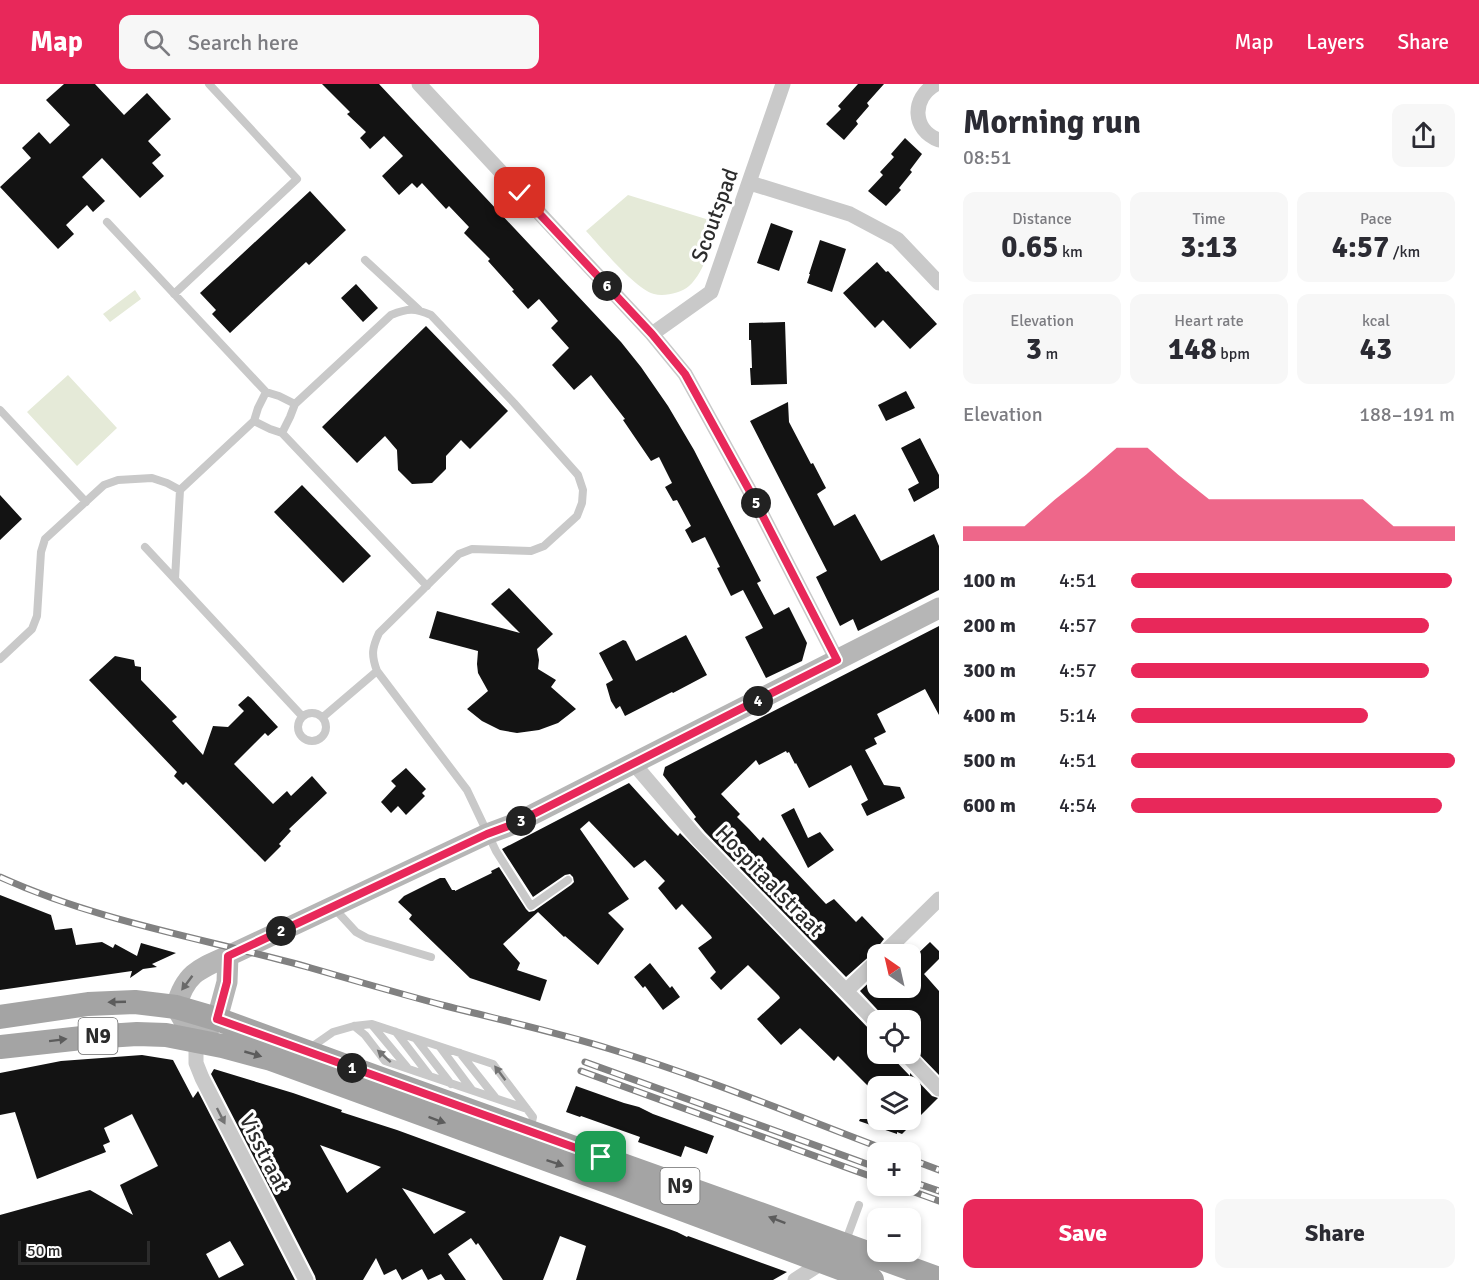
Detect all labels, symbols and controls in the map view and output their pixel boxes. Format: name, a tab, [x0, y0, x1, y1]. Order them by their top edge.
search box	[119, 15, 539, 69]
text: Map	[30, 25, 83, 59]
icon: search	[140, 26, 173, 59]
text: Search here	[188, 29, 299, 56]
text: Map	[1235, 29, 1273, 55]
text: Layers	[1306, 29, 1364, 55]
text: Share	[1397, 29, 1449, 55]
text: Morning run	[963, 102, 1141, 143]
button: share	[1392, 104, 1455, 167]
text: 08:51	[963, 145, 1012, 170]
street label: Scoutspad	[685, 165, 744, 266]
pin	[494, 167, 545, 218]
icon: check	[503, 176, 536, 209]
text: Distance	[1012, 209, 1072, 229]
text: Time	[1193, 209, 1225, 229]
text: Pace	[1360, 209, 1392, 229]
text: 0.65	[1001, 229, 1058, 266]
text: 3:13	[1180, 229, 1238, 266]
text: 4:57	[1332, 229, 1389, 266]
text: km	[1058, 242, 1083, 262]
text: /km	[1389, 242, 1420, 262]
pin: 6	[592, 271, 622, 301]
text: 6	[603, 276, 611, 296]
text: Elevation	[1010, 311, 1074, 331]
text: Heart rate	[1174, 311, 1244, 331]
text: kcal	[1362, 311, 1390, 331]
text: 3	[1026, 331, 1042, 368]
text: 148	[1168, 331, 1217, 368]
text: 43	[1360, 331, 1392, 368]
text: m	[1042, 344, 1058, 364]
text: bpm	[1217, 344, 1250, 364]
text: Elevation	[963, 402, 1043, 427]
text: 188–191 m	[1359, 402, 1455, 427]
pin: 5	[741, 488, 771, 518]
text: 5	[752, 493, 760, 513]
text: 100 m	[963, 568, 1016, 593]
text: 4:51	[1059, 568, 1097, 593]
text: 200 m	[963, 613, 1016, 638]
text: 4:57	[1059, 613, 1097, 638]
text: 300 m	[963, 658, 1016, 683]
text: 4:57	[1059, 658, 1097, 683]
pin: 4	[743, 686, 773, 716]
text: 4	[754, 691, 762, 711]
text: 400 m	[963, 703, 1016, 728]
text: 5:14	[1059, 703, 1097, 728]
text: 500 m	[963, 748, 1016, 773]
text: 4:51	[1059, 748, 1097, 773]
text: 600 m	[963, 793, 1016, 818]
text: 4:54	[1059, 793, 1097, 818]
pin: 3	[506, 806, 536, 836]
text: 3	[517, 811, 525, 831]
street label: Hospitaalstraat	[710, 819, 830, 942]
pin: 2	[266, 916, 296, 946]
text: 2	[277, 921, 285, 941]
north arrow	[867, 944, 921, 998]
map controls	[867, 944, 921, 1262]
one-way arrow	[181, 975, 193, 991]
one-way arrow	[108, 998, 127, 1007]
button: locate	[867, 1010, 921, 1064]
road number: N9	[78, 1018, 118, 1054]
one-way arrow	[49, 1035, 68, 1045]
one-way arrow	[376, 1049, 391, 1063]
one-way arrow	[244, 1050, 262, 1060]
pin: 1	[337, 1053, 367, 1083]
text: 1	[348, 1058, 356, 1078]
one-way arrow	[494, 1065, 506, 1081]
button: layers	[867, 1076, 921, 1130]
one-way arrow	[216, 1107, 226, 1124]
street label: Visstraat	[234, 1109, 296, 1196]
one-way arrow	[428, 1115, 446, 1125]
pin	[575, 1131, 626, 1182]
icon: arrive	[584, 1140, 617, 1173]
button: +	[867, 1142, 921, 1196]
one-way arrow	[546, 1158, 564, 1168]
road number: N9	[660, 1168, 700, 1204]
button: Save	[963, 1199, 1203, 1268]
button: Share	[1215, 1199, 1455, 1268]
button: −	[867, 1208, 921, 1262]
one-way arrow	[768, 1215, 786, 1224]
scale bar	[18, 1238, 150, 1266]
text: 50 m	[27, 1241, 61, 1261]

